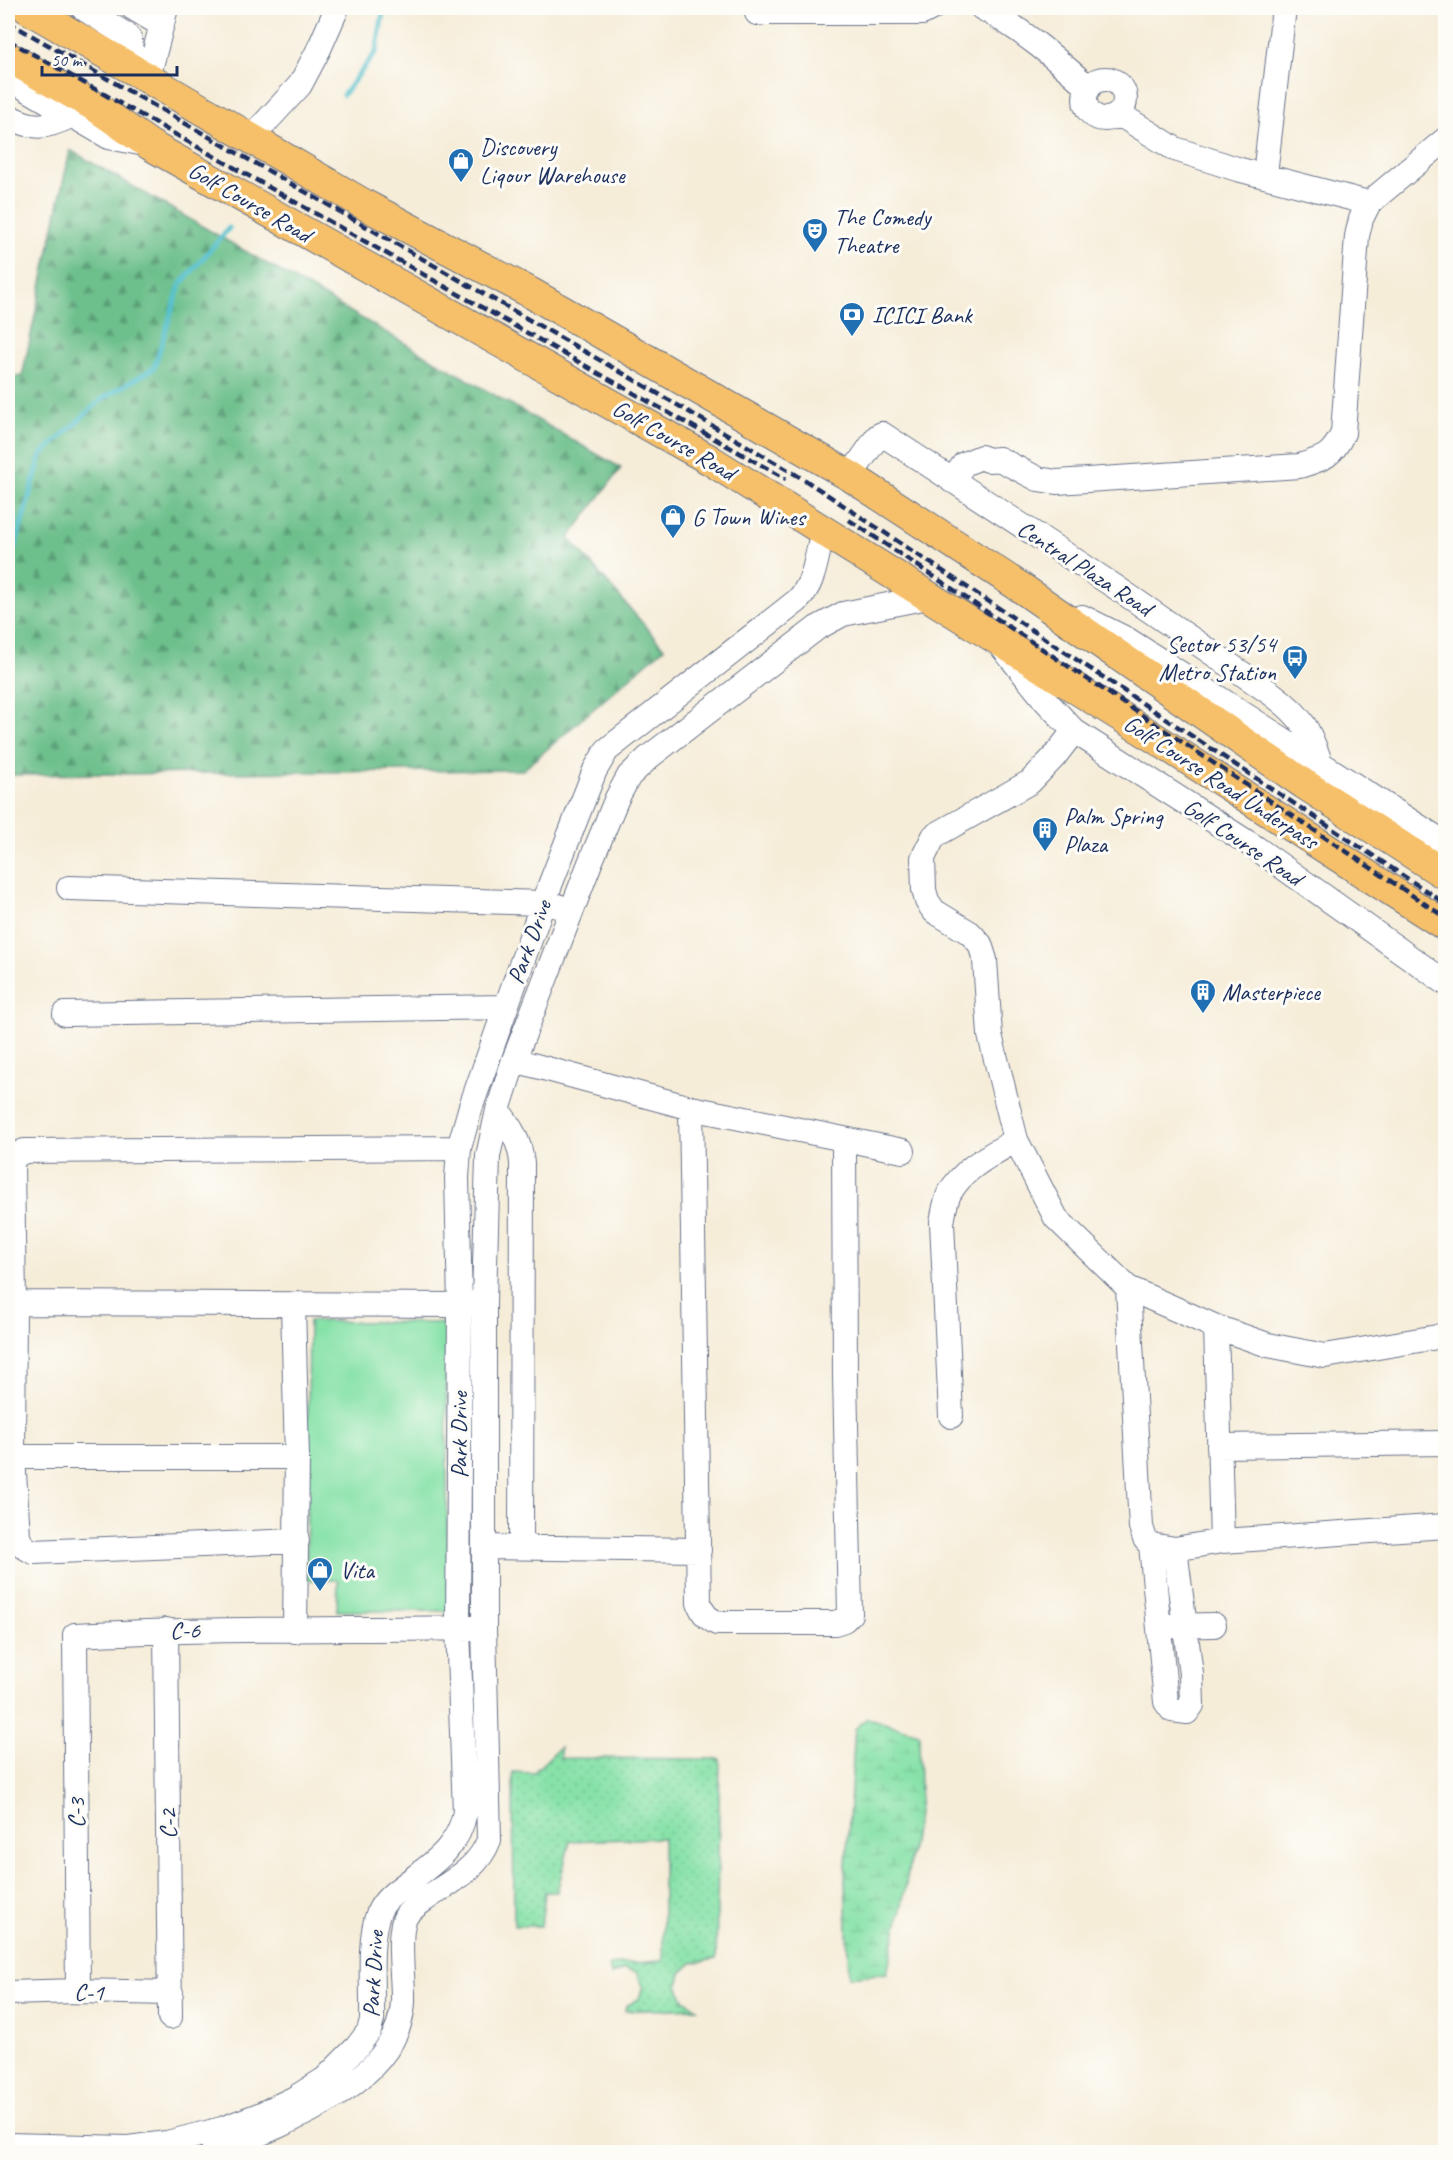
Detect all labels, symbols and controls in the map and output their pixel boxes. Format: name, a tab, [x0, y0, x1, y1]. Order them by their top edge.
scale bar	[42, 39, 177, 77]
text: 50 m	[51, 49, 84, 71]
place label: Discovery Liqour Warehouse	[480, 132, 627, 190]
shop icon: Discovery Liqour Warehouse	[446, 146, 476, 184]
street label: Golf Course Road	[183, 155, 320, 251]
place label: The Comedy Theatre	[834, 202, 932, 260]
theatre icon: The Comedy Theatre	[800, 216, 830, 254]
bank icon: ICICI Bank	[837, 300, 867, 338]
place label: ICICI Bank	[872, 300, 974, 330]
street label: Golf Course Road	[607, 393, 744, 489]
shop icon: G Town Wines	[658, 502, 688, 540]
place label: G Town Wines	[692, 502, 807, 532]
street label: Central Plaza Road	[1012, 513, 1161, 625]
place label: Sector 53/54 Metro Station	[1159, 629, 1278, 687]
bus stop icon: Sector 53/54 Metro Station	[1280, 643, 1310, 681]
street label: Golf Course Road Underpass	[1119, 709, 1323, 855]
street label: Golf Course Road	[1178, 792, 1308, 892]
place label: Palm Spring Plaza	[1064, 801, 1164, 859]
building icon: Palm Spring Plaza	[1030, 815, 1060, 853]
street label: Park Drive	[500, 894, 559, 988]
building icon: Masterpiece	[1188, 977, 1218, 1015]
place label: Masterpiece	[1222, 977, 1322, 1007]
street label: Park Drive	[444, 1389, 474, 1478]
shop icon: Vita	[305, 1555, 335, 1593]
place label: Vita	[340, 1555, 375, 1585]
street label: C-6	[170, 1615, 201, 1645]
street label: C-3	[61, 1796, 91, 1828]
street label: C-2	[153, 1807, 183, 1839]
street label: Park Drive	[356, 1928, 390, 2018]
street label: C-1	[74, 1977, 105, 2007]

